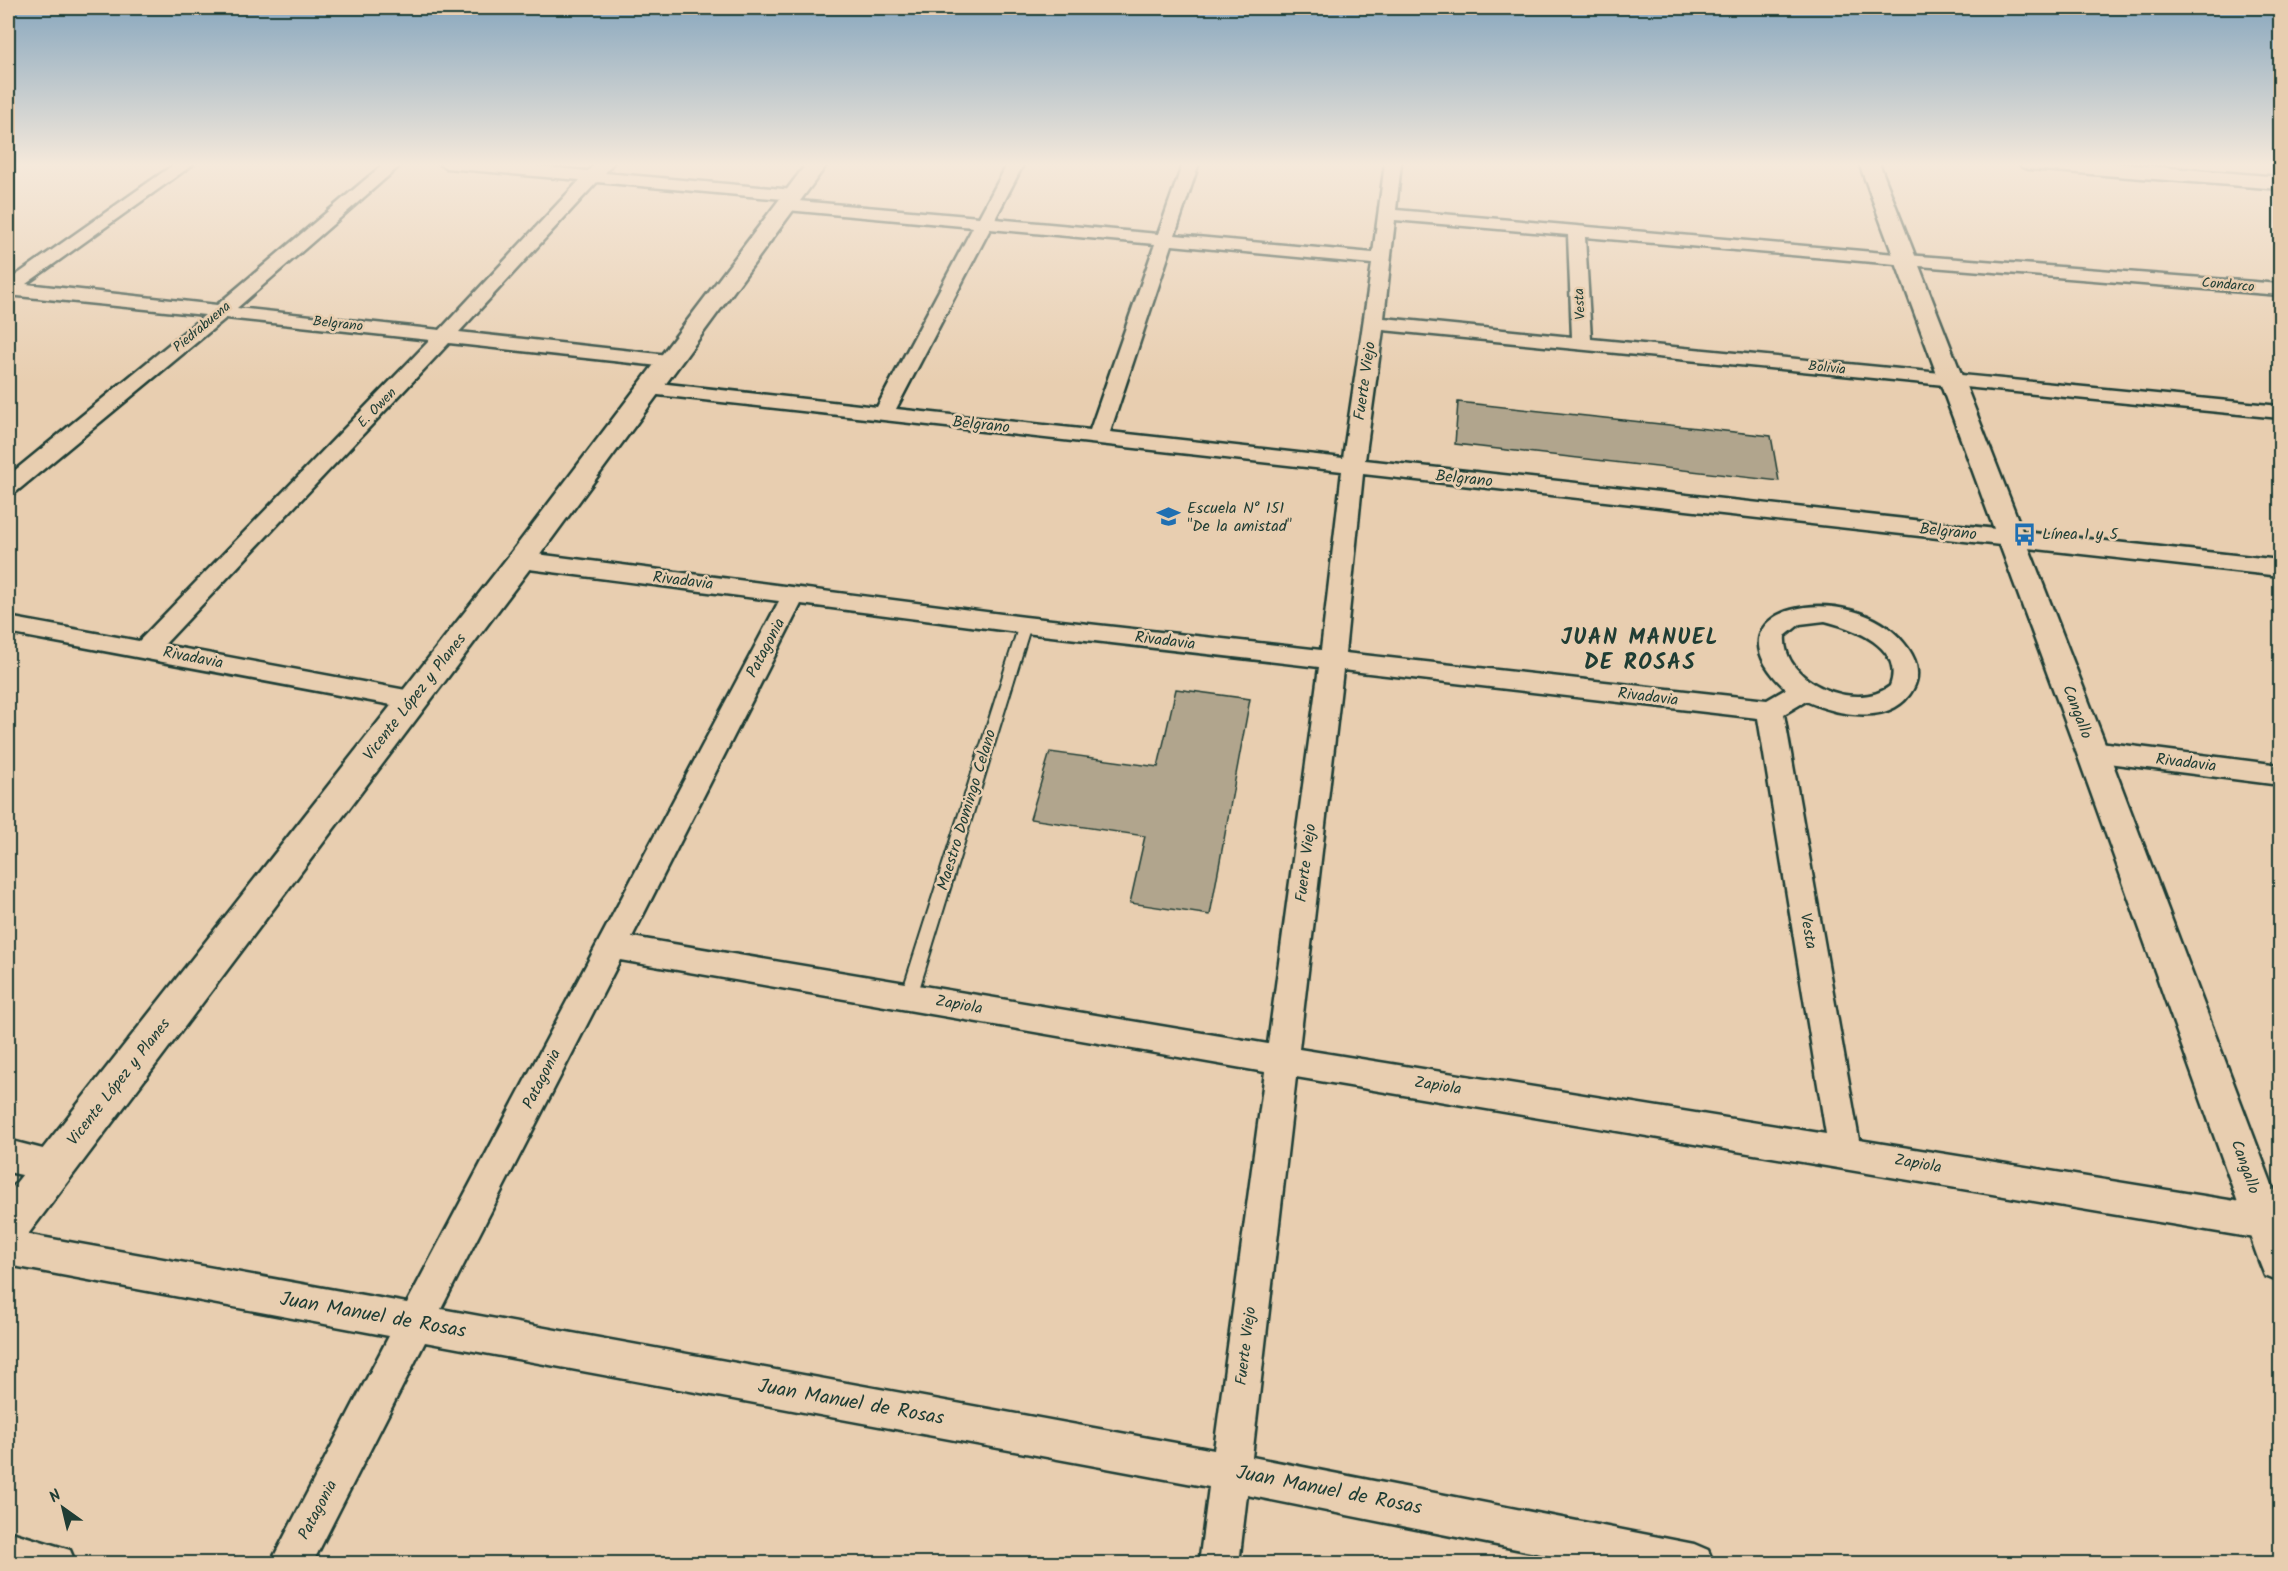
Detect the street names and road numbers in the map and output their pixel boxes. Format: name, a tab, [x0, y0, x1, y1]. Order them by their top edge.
street label: Condarco	[2201, 272, 2255, 298]
street label: Vesta	[1568, 288, 1592, 320]
street label: Piedrabuena	[168, 296, 236, 358]
street label: Belgrano	[312, 310, 364, 338]
street label: Fuerte Viejo	[1347, 340, 1383, 422]
street label: Bolivia	[1807, 355, 1847, 381]
street label: E. Owen	[352, 383, 402, 433]
street label: Belgrano	[951, 410, 1011, 440]
street label: Belgrano	[1434, 464, 1494, 494]
street label: Belgrano	[1918, 517, 1978, 547]
street label: Rivadavia	[651, 565, 715, 597]
street label: Patagonia	[740, 614, 792, 682]
street label: Rivadavia	[1133, 625, 1197, 657]
street label: Vicente López y Planes	[357, 628, 473, 766]
street label: Rivadavia	[161, 640, 225, 676]
street label: Rivadavia	[1616, 681, 1680, 713]
street label: Cangallo	[2055, 681, 2099, 743]
street label: Maestro Domingo Celano	[931, 726, 1003, 894]
street label: Rivadavia	[2154, 747, 2218, 779]
street label: Fuerte Viejo	[1289, 822, 1323, 904]
street label: Vesta	[1793, 911, 1823, 951]
street label: Zapiola	[933, 989, 985, 1021]
street label: Vicente López y Planes	[61, 1013, 177, 1151]
street label: Patagonia	[516, 1045, 568, 1113]
street label: Zapiola	[1413, 1070, 1463, 1102]
street label: Cangallo	[2224, 1137, 2266, 1197]
street label: Zapiola	[1892, 1148, 1944, 1180]
street label: Juan Manuel de Rosas	[277, 1284, 469, 1348]
street label: Fuerte Viejo	[1229, 1305, 1263, 1387]
street label: Juan Manuel de Rosas	[755, 1371, 947, 1435]
street label: Juan Manuel de Rosas	[1233, 1457, 1425, 1525]
street label: Patagonia	[292, 1476, 344, 1544]

